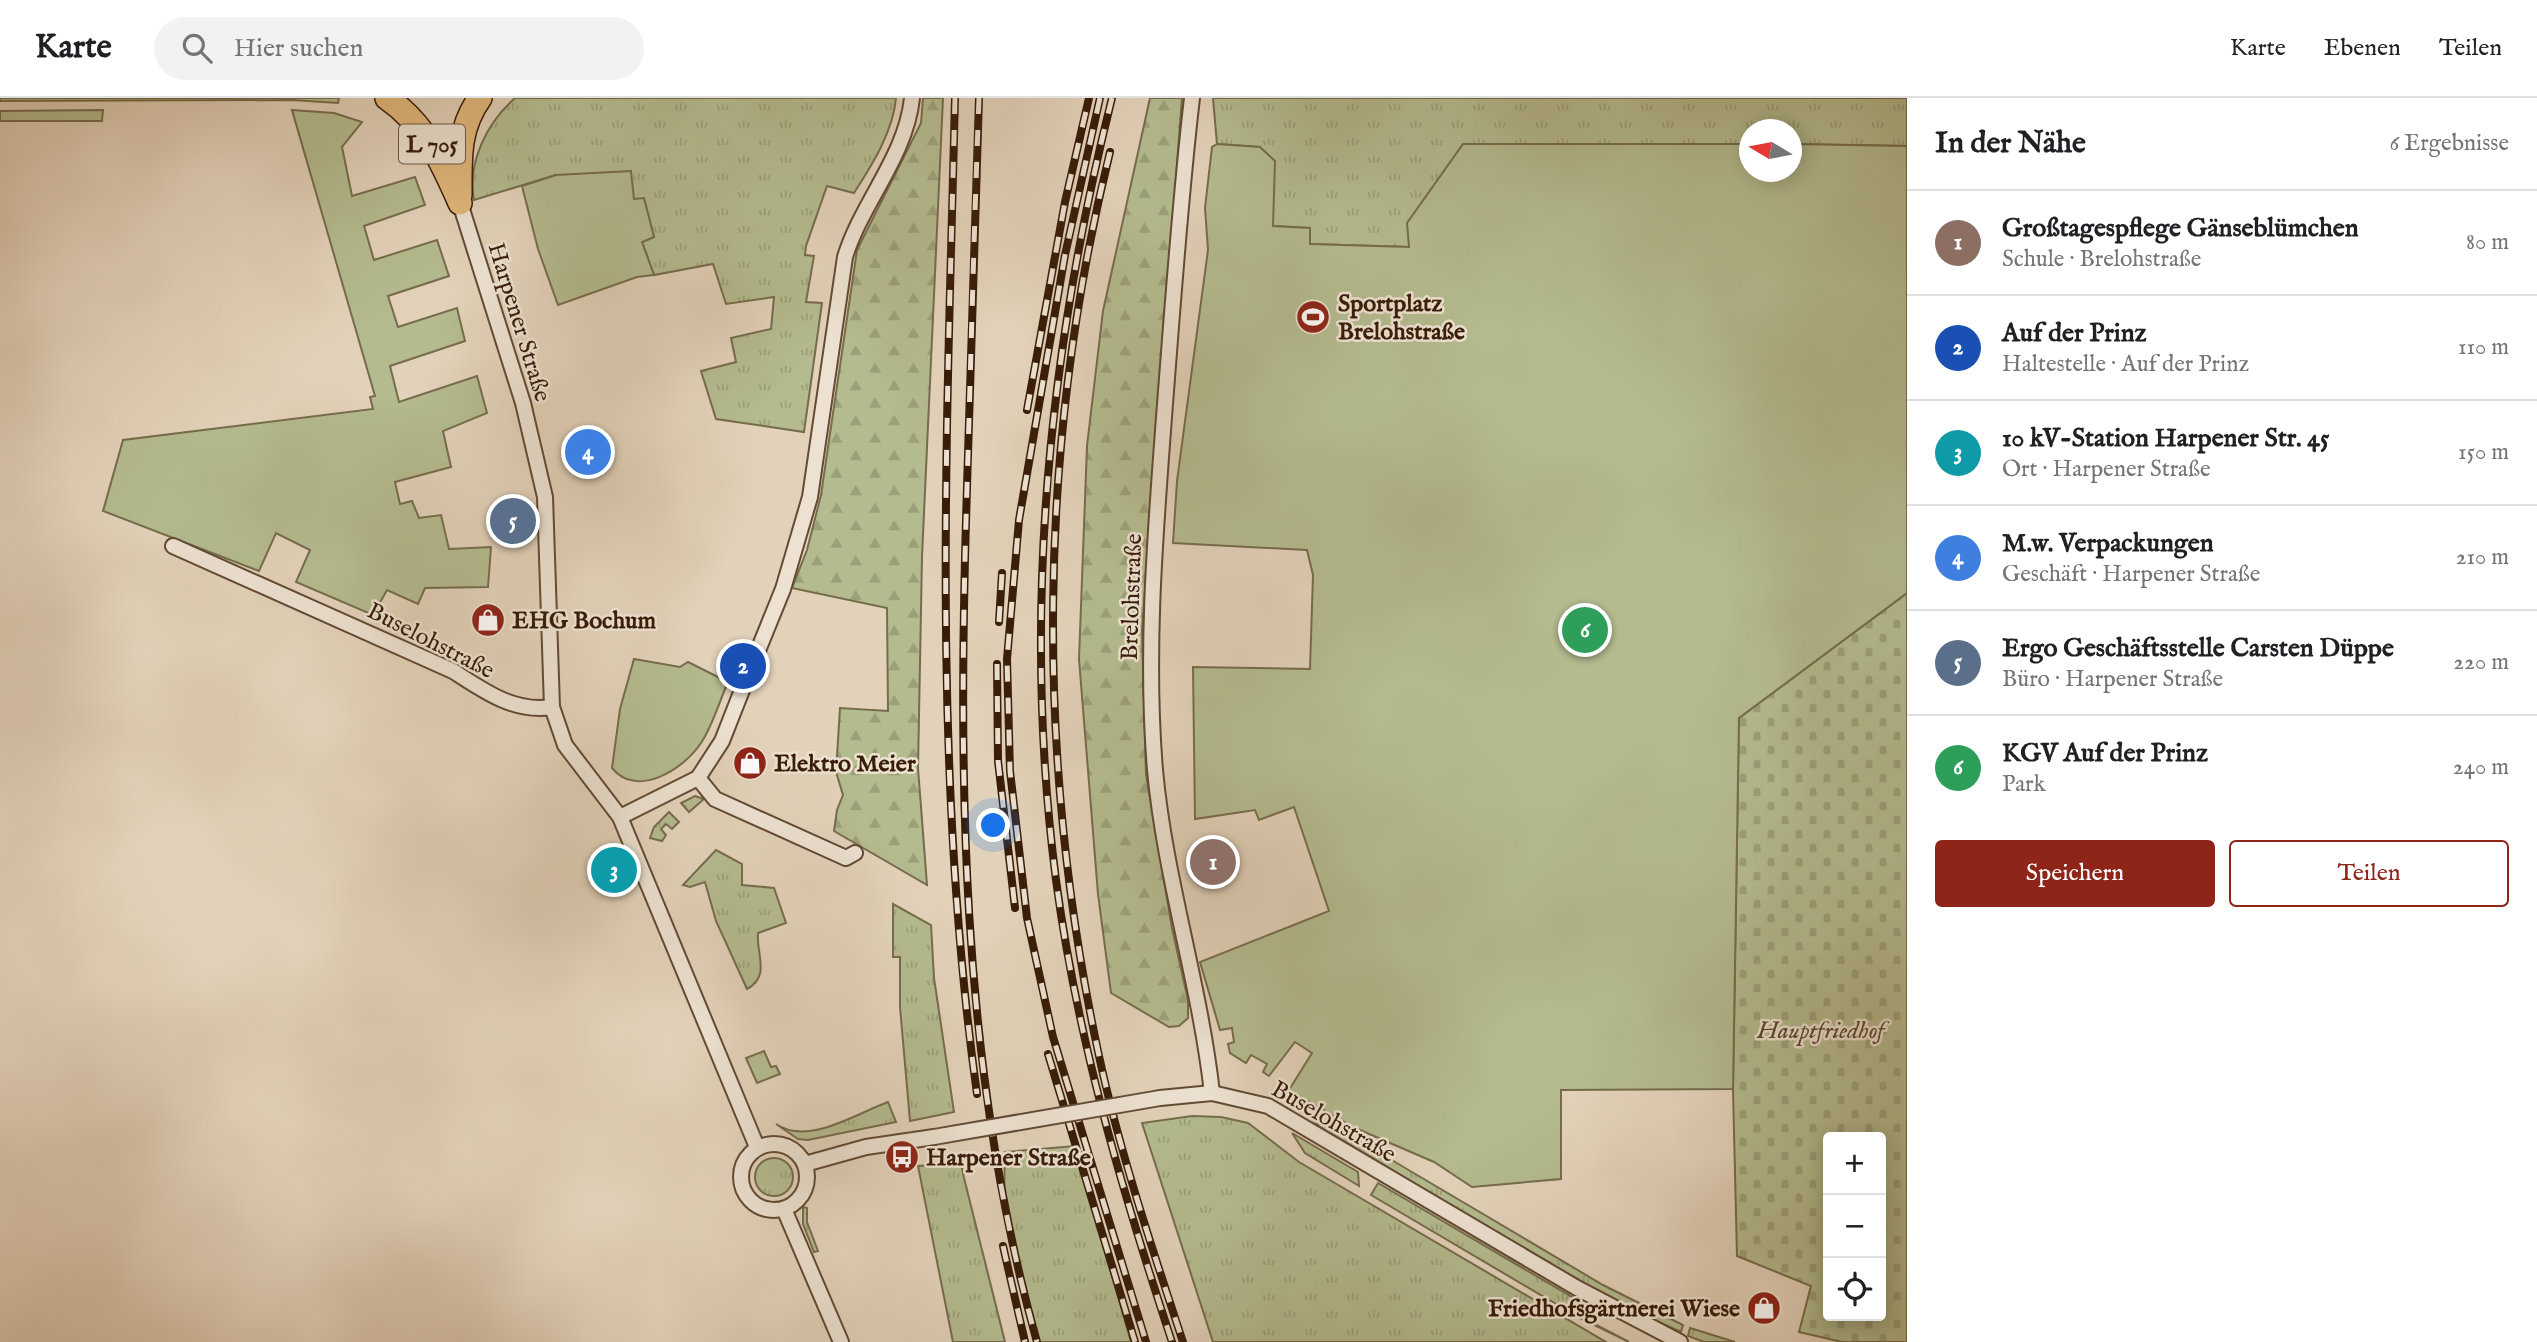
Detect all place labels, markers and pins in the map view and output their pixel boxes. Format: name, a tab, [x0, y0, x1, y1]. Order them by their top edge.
place label: Sportplatz Brelohstraße	[1338, 289, 1465, 348]
sports icon: Sportplatz Brelohstraße	[1294, 298, 1332, 336]
pin: 4	[565, 426, 611, 478]
pin: 5	[490, 495, 536, 547]
shop icon: EHG Bochum	[469, 601, 507, 639]
pin: 6	[1562, 604, 1608, 656]
place label: EHG Bochum	[512, 606, 656, 637]
pin: 2	[720, 640, 766, 692]
shop icon: Elektro Meier	[731, 744, 769, 782]
place label: Elektro Meier	[774, 749, 916, 780]
pin: 1	[1190, 836, 1236, 888]
pin: 3	[591, 844, 637, 896]
bus stop icon: Harpener Straße	[883, 1138, 921, 1176]
place label: Harpener Straße	[926, 1143, 1091, 1174]
shop icon: Friedhofsgärtnerei Wiese	[1745, 1289, 1783, 1327]
place label: Friedhofsgärtnerei Wiese	[1488, 1294, 1740, 1325]

